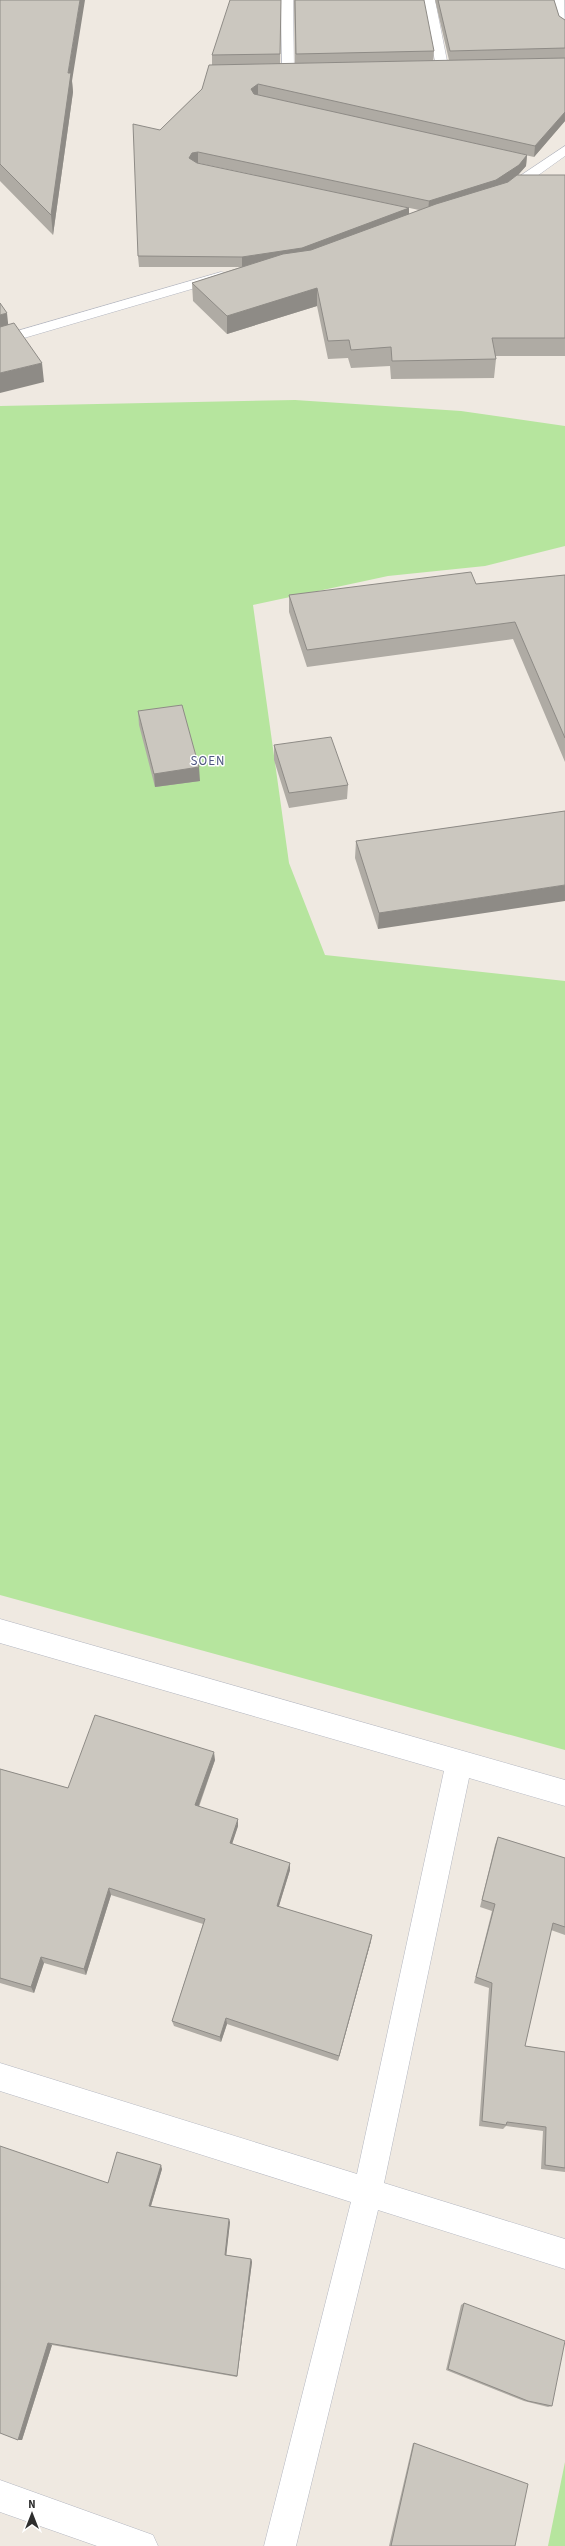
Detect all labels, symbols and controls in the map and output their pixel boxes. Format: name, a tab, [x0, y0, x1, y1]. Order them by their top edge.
district label: SOEN	[191, 752, 225, 770]
north arrow	[12, 2494, 52, 2534]
text: N	[28, 2497, 36, 2512]

